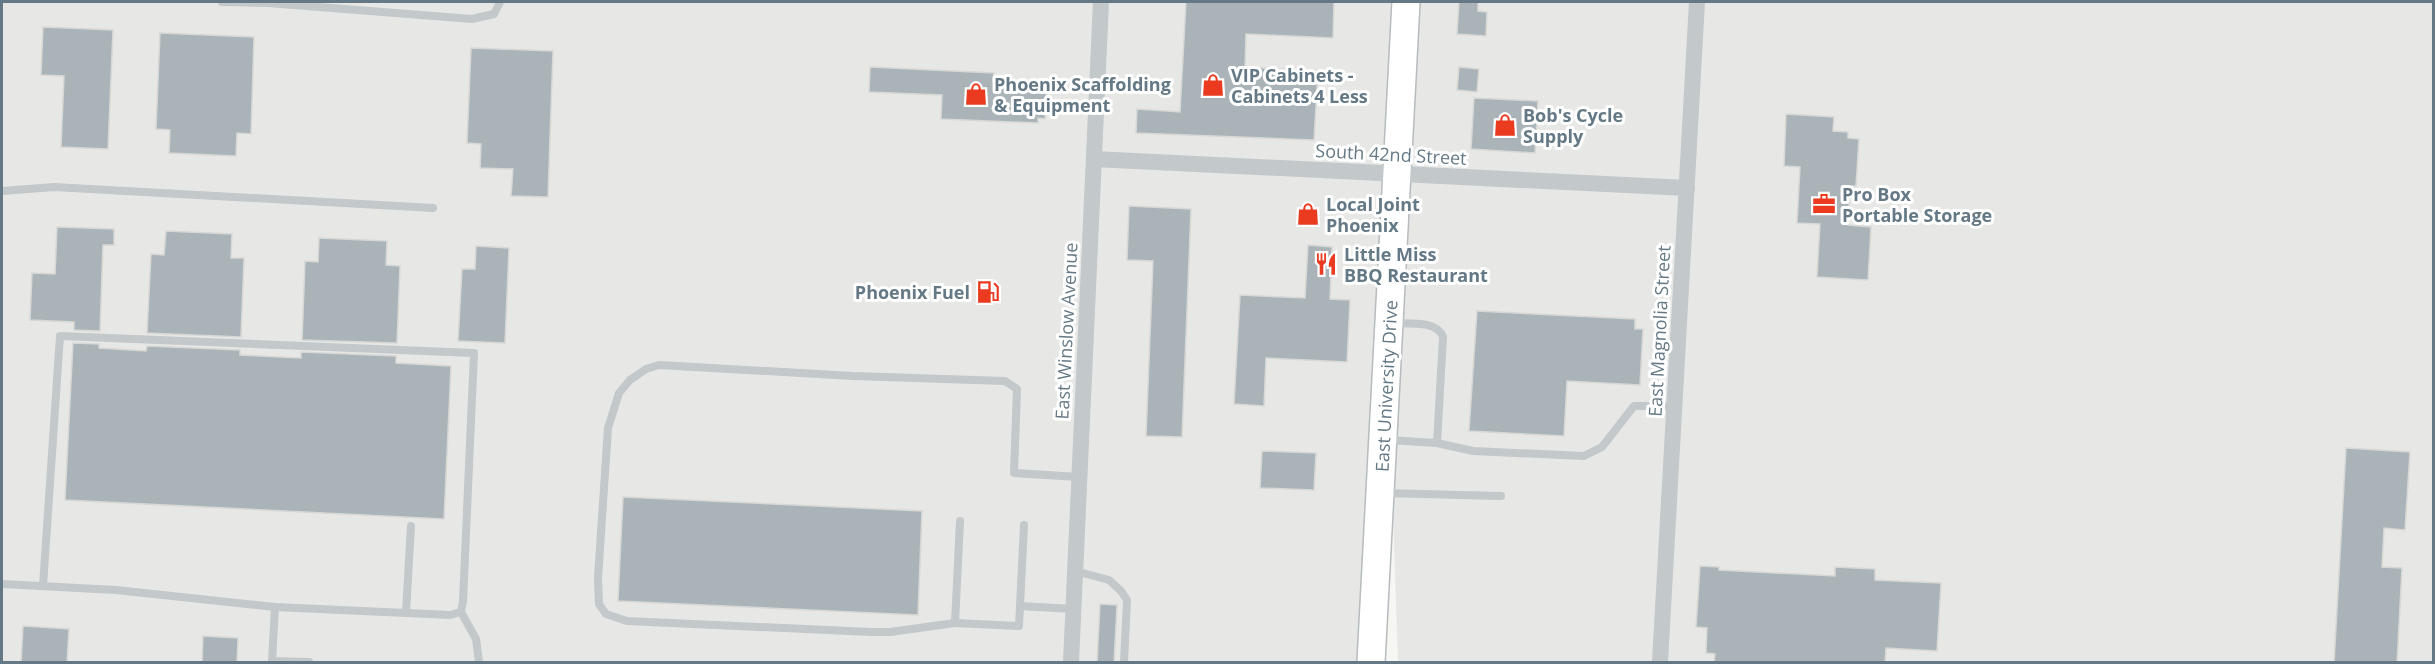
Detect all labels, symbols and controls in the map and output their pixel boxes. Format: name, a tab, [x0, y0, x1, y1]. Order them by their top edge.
place label: VIP Cabinets - Cabinets 4 Less	[1231, 63, 1368, 108]
place label: Phoenix Scaffolding & Equipment	[994, 72, 1171, 117]
shop icon: VIP Cabinets - Cabinets 4 Less	[1200, 72, 1226, 98]
shop icon: Phoenix Scaffolding & Equipment	[963, 81, 989, 107]
place label: Bob's Cycle Supply	[1523, 103, 1623, 148]
shop icon: Bob's Cycle Supply	[1492, 112, 1518, 138]
street label: South 42nd Street	[1315, 138, 1467, 170]
place label: Pro Box Portable Storage	[1842, 182, 1992, 227]
office icon: Pro Box Portable Storage	[1811, 191, 1837, 217]
place label: Local Joint Phoenix	[1326, 192, 1420, 237]
shop icon: Local Joint Phoenix	[1295, 201, 1321, 227]
street label: East Winslow Avenue	[1049, 242, 1083, 420]
place label: Little Miss BBQ Restaurant	[1344, 242, 1488, 287]
street label: East Magnolia Street	[1643, 245, 1675, 417]
restaurant icon: Little Miss BBQ Restaurant	[1313, 251, 1339, 277]
fuel station icon: Phoenix Fuel	[975, 279, 1001, 305]
place label: Phoenix Fuel	[855, 280, 970, 304]
street label: East University Drive	[1370, 299, 1402, 473]

